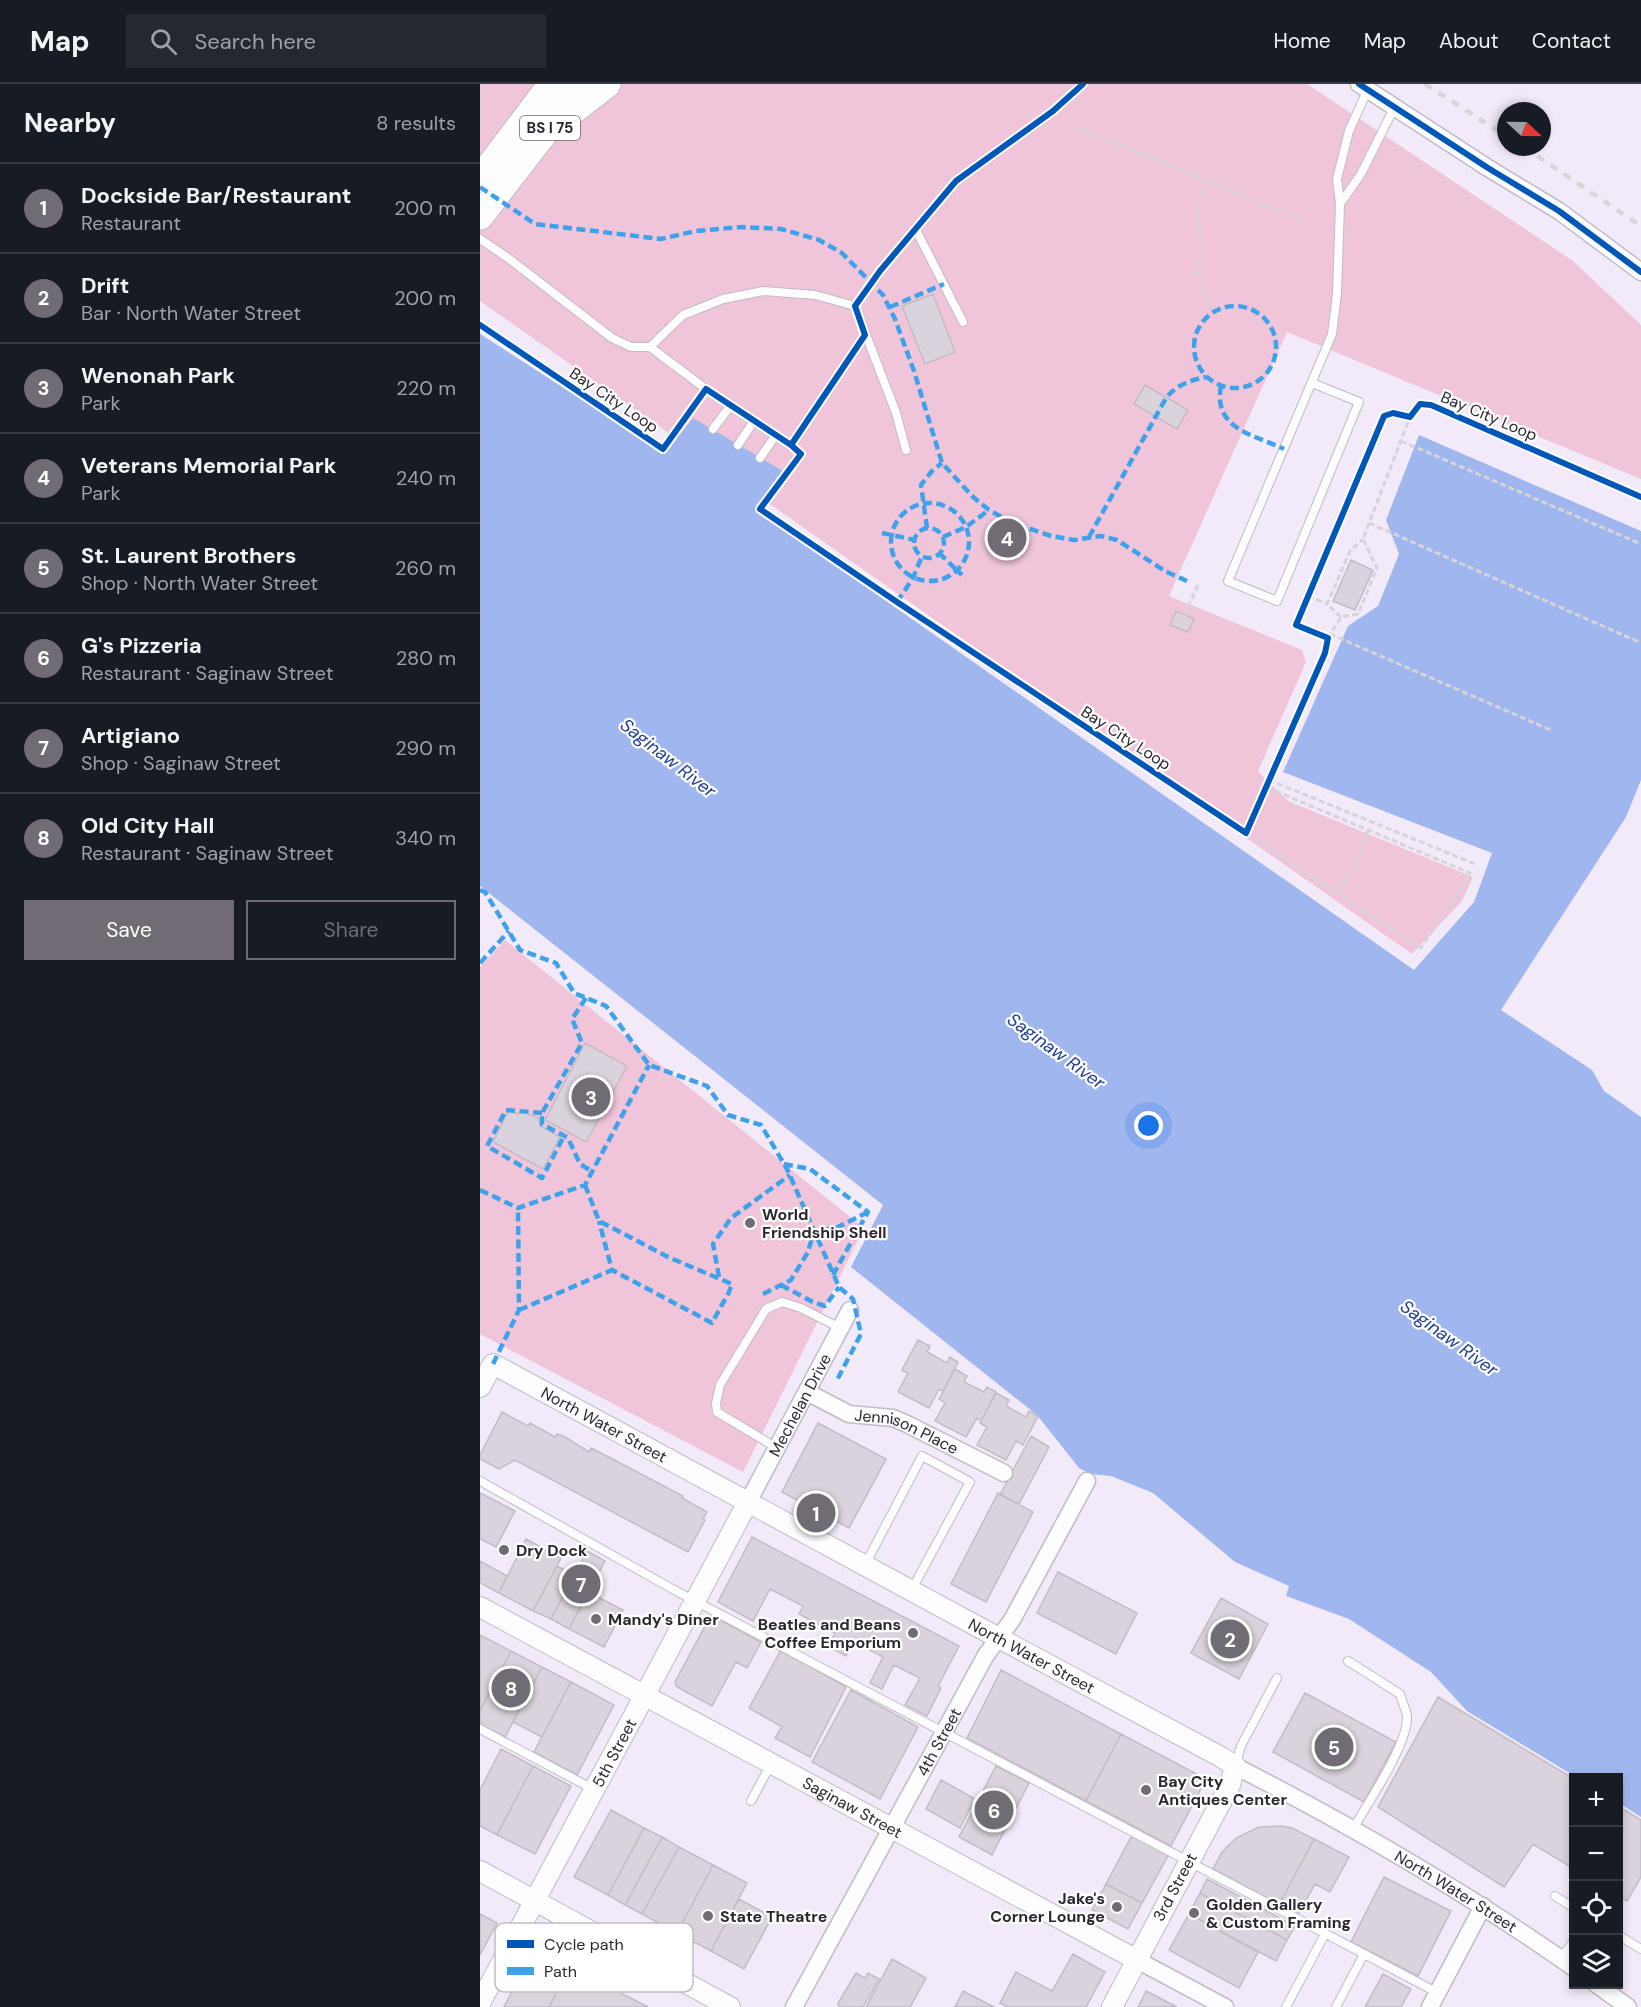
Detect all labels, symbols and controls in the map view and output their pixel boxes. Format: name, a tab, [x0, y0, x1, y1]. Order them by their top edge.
search box	[126, 14, 546, 68]
text: Map	[30, 23, 90, 60]
icon: search	[147, 25, 180, 58]
text: Search here	[195, 27, 316, 56]
text: Home	[1273, 27, 1331, 55]
text: Map	[1364, 27, 1406, 55]
text: About	[1439, 27, 1499, 55]
text: Contact	[1532, 27, 1611, 55]
north arrow	[1497, 102, 1551, 156]
text: Nearby	[24, 106, 116, 140]
text: 8 results	[376, 110, 456, 136]
road number: BS I 75	[520, 116, 580, 140]
text: Dockside Bar/Restaurant	[81, 181, 351, 210]
text: 1	[40, 195, 47, 221]
text: 200 m	[394, 195, 456, 221]
text: Restaurant	[81, 210, 181, 236]
text: Drift	[81, 271, 129, 300]
text: 2	[38, 285, 49, 311]
text: 200 m	[394, 285, 456, 311]
text: Bar · North Water Street	[81, 300, 301, 326]
text: Wenonah Park	[81, 361, 235, 390]
street label: Bay City Loop	[565, 362, 663, 438]
text: 3	[37, 375, 50, 401]
text: 220 m	[396, 375, 456, 401]
street label: Bay City Loop	[1437, 386, 1541, 446]
text: Park	[81, 390, 121, 416]
text: Veterans Memorial Park	[81, 451, 336, 480]
text: 4	[37, 465, 50, 491]
text: 240 m	[396, 465, 456, 491]
text: Park	[81, 480, 121, 506]
pin: 4	[988, 516, 1026, 560]
text: St. Laurent Brothers	[81, 541, 297, 570]
text: 5	[37, 555, 50, 581]
text: 260 m	[395, 555, 456, 581]
text: Shop · North Water Street	[81, 570, 318, 596]
text: G's Pizzeria	[81, 631, 202, 660]
text: 6	[37, 645, 50, 671]
text: 280 m	[396, 645, 456, 671]
text: Restaurant · Saginaw Street	[81, 660, 333, 686]
street label: Bay City Loop	[1077, 701, 1175, 775]
water label: Saginaw River	[615, 713, 722, 804]
text: Artigiano	[81, 721, 180, 750]
text: 7	[38, 735, 49, 761]
text: 290 m	[395, 735, 456, 761]
text: Shop · Saginaw Street	[81, 750, 281, 776]
text: Old City Hall	[81, 811, 214, 840]
text: 8	[37, 825, 50, 851]
text: 340 m	[395, 825, 456, 851]
text: Restaurant · Saginaw Street	[81, 840, 333, 866]
button: Save	[24, 900, 234, 960]
button: Share	[246, 900, 456, 960]
water label: Saginaw River	[1002, 1007, 1111, 1095]
pin: 3	[572, 1074, 610, 1120]
your location	[1134, 1111, 1163, 1140]
place label: World Friendship Shell	[762, 1204, 887, 1243]
marker: World Friendship Shell	[743, 1216, 757, 1230]
water label: Saginaw River	[1395, 1294, 1504, 1382]
street label: Mechelan Drive	[764, 1350, 836, 1460]
street label: North Water Street	[538, 1382, 671, 1467]
street label: Jennison Place	[854, 1404, 962, 1459]
pin: 1	[796, 1490, 836, 1536]
place label: Dry Dock	[516, 1540, 588, 1561]
marker: Dry Dock	[497, 1543, 511, 1557]
pin: 7	[562, 1562, 600, 1606]
place label: Mandy's Diner	[608, 1609, 719, 1630]
marker: Mandy's Diner	[589, 1612, 603, 1626]
street label: North Water Street	[965, 1613, 1098, 1698]
place label: Beatles and Beans Coffee Emporium	[758, 1614, 901, 1653]
pin: 2	[1210, 1616, 1250, 1662]
marker: Beatles and Beans Coffee Emporium	[906, 1626, 920, 1640]
pin: 8	[492, 1666, 531, 1710]
street label: 4th Street	[911, 1704, 966, 1780]
street label: 5th Street	[587, 1715, 641, 1791]
pin: 5	[1314, 1724, 1354, 1770]
place label: Bay City Antiques Center	[1158, 1771, 1287, 1810]
street label: Saginaw Street	[799, 1772, 906, 1843]
map controls	[1569, 1773, 1623, 1989]
button: +	[1569, 1773, 1623, 1827]
marker: Bay City Antiques Center	[1139, 1783, 1153, 1797]
pin: 6	[974, 1788, 1014, 1832]
button: −	[1569, 1827, 1623, 1881]
street label: North Water Street	[1391, 1845, 1521, 1937]
street label: 3rd Street	[1148, 1849, 1202, 1925]
button: locate	[1569, 1881, 1623, 1935]
place label: Jake's Corner Lounge	[990, 1888, 1105, 1927]
place label: Golden Gallery & Custom Framing	[1206, 1894, 1351, 1933]
marker: Jake's Corner Lounge	[1110, 1900, 1124, 1914]
place label: State Theatre	[720, 1906, 827, 1927]
marker: Golden Gallery & Custom Framing	[1187, 1906, 1201, 1920]
marker: State Theatre	[701, 1909, 715, 1923]
legend	[495, 1923, 693, 1992]
text: Cycle path	[544, 1934, 624, 1955]
button: layers	[1569, 1935, 1623, 1989]
text: Path	[544, 1961, 577, 1982]

